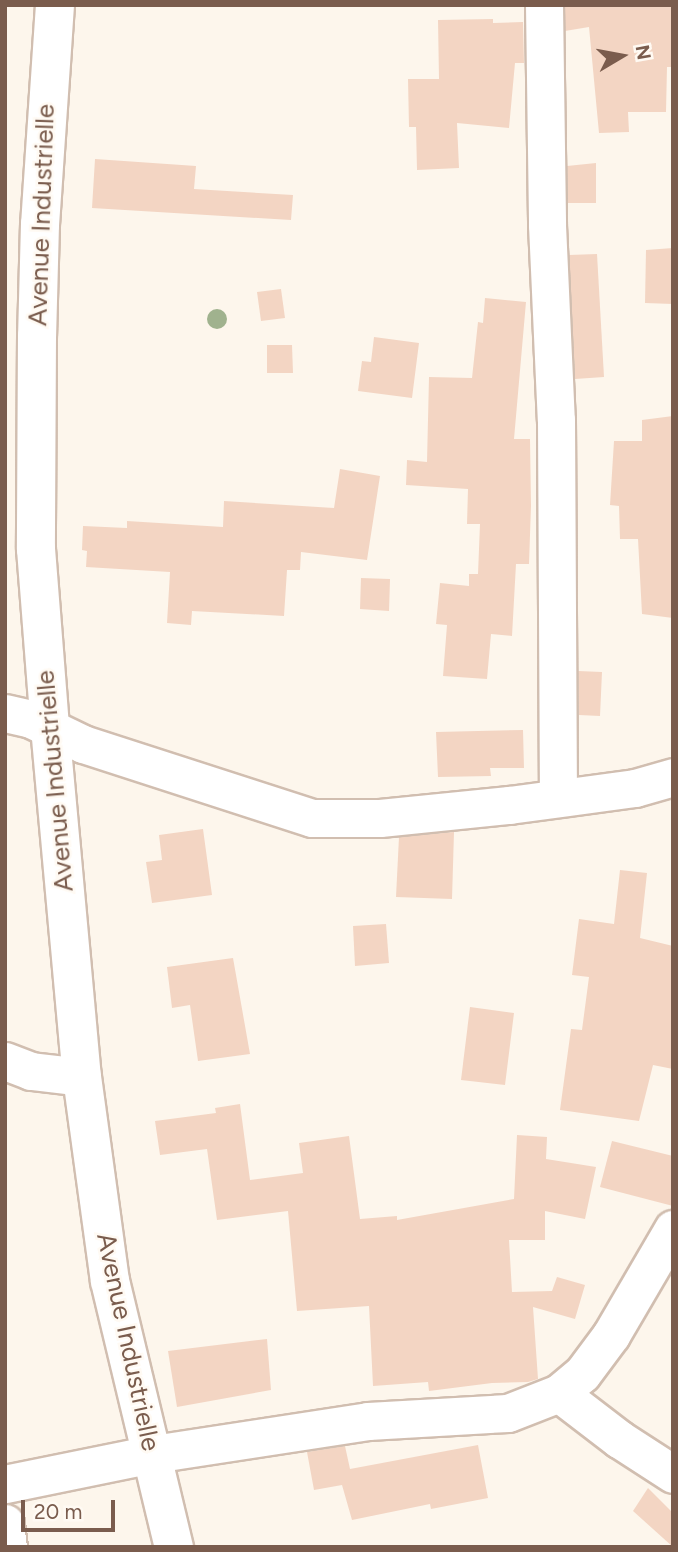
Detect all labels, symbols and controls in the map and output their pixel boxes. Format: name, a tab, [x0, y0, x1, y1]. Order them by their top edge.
north arrow	[587, 21, 657, 91]
text: N	[631, 43, 656, 61]
street label: Avenue Industrielle	[23, 103, 61, 327]
street label: Avenue Industrielle	[30, 669, 80, 893]
street label: Avenue Industrielle	[90, 1230, 166, 1454]
scale bar	[24, 1486, 119, 1530]
text: 20 m	[34, 1499, 82, 1524]

